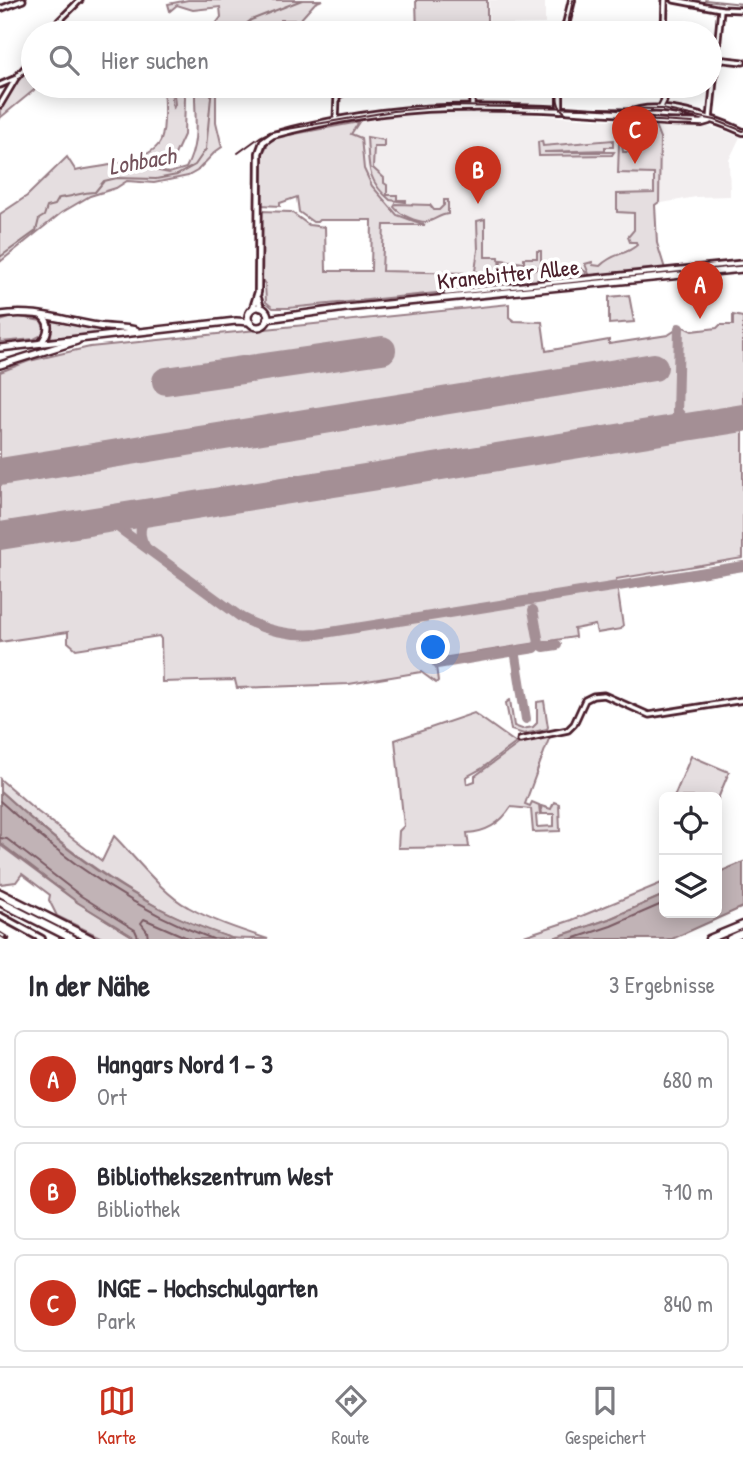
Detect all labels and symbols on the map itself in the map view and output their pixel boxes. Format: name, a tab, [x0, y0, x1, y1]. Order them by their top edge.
pin: C	[612, 106, 658, 164]
water label: Lohbach	[106, 138, 180, 182]
pin: B	[455, 146, 501, 204]
street label: Kranebitter Allee	[435, 251, 581, 296]
pin: A	[677, 261, 723, 319]
your location	[416, 630, 450, 664]

